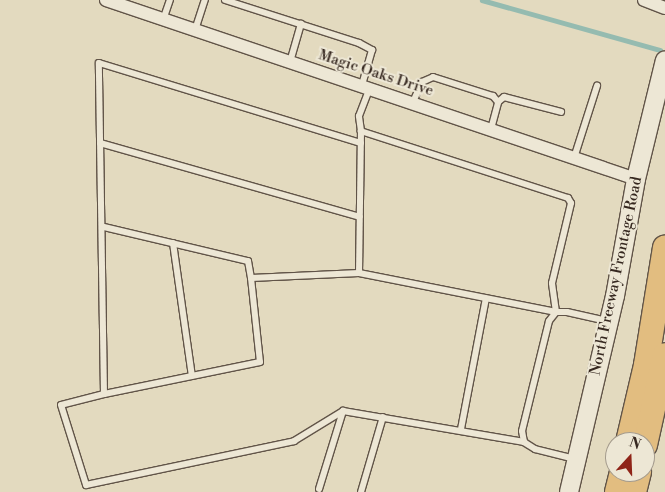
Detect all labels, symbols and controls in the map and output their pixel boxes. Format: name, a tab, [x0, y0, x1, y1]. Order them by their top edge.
street label: Magic Oaks Drive	[316, 46, 436, 100]
street label: North Freeway Frontage Road	[586, 175, 646, 377]
north arrow	[605, 432, 655, 482]
text: N	[626, 433, 643, 454]

